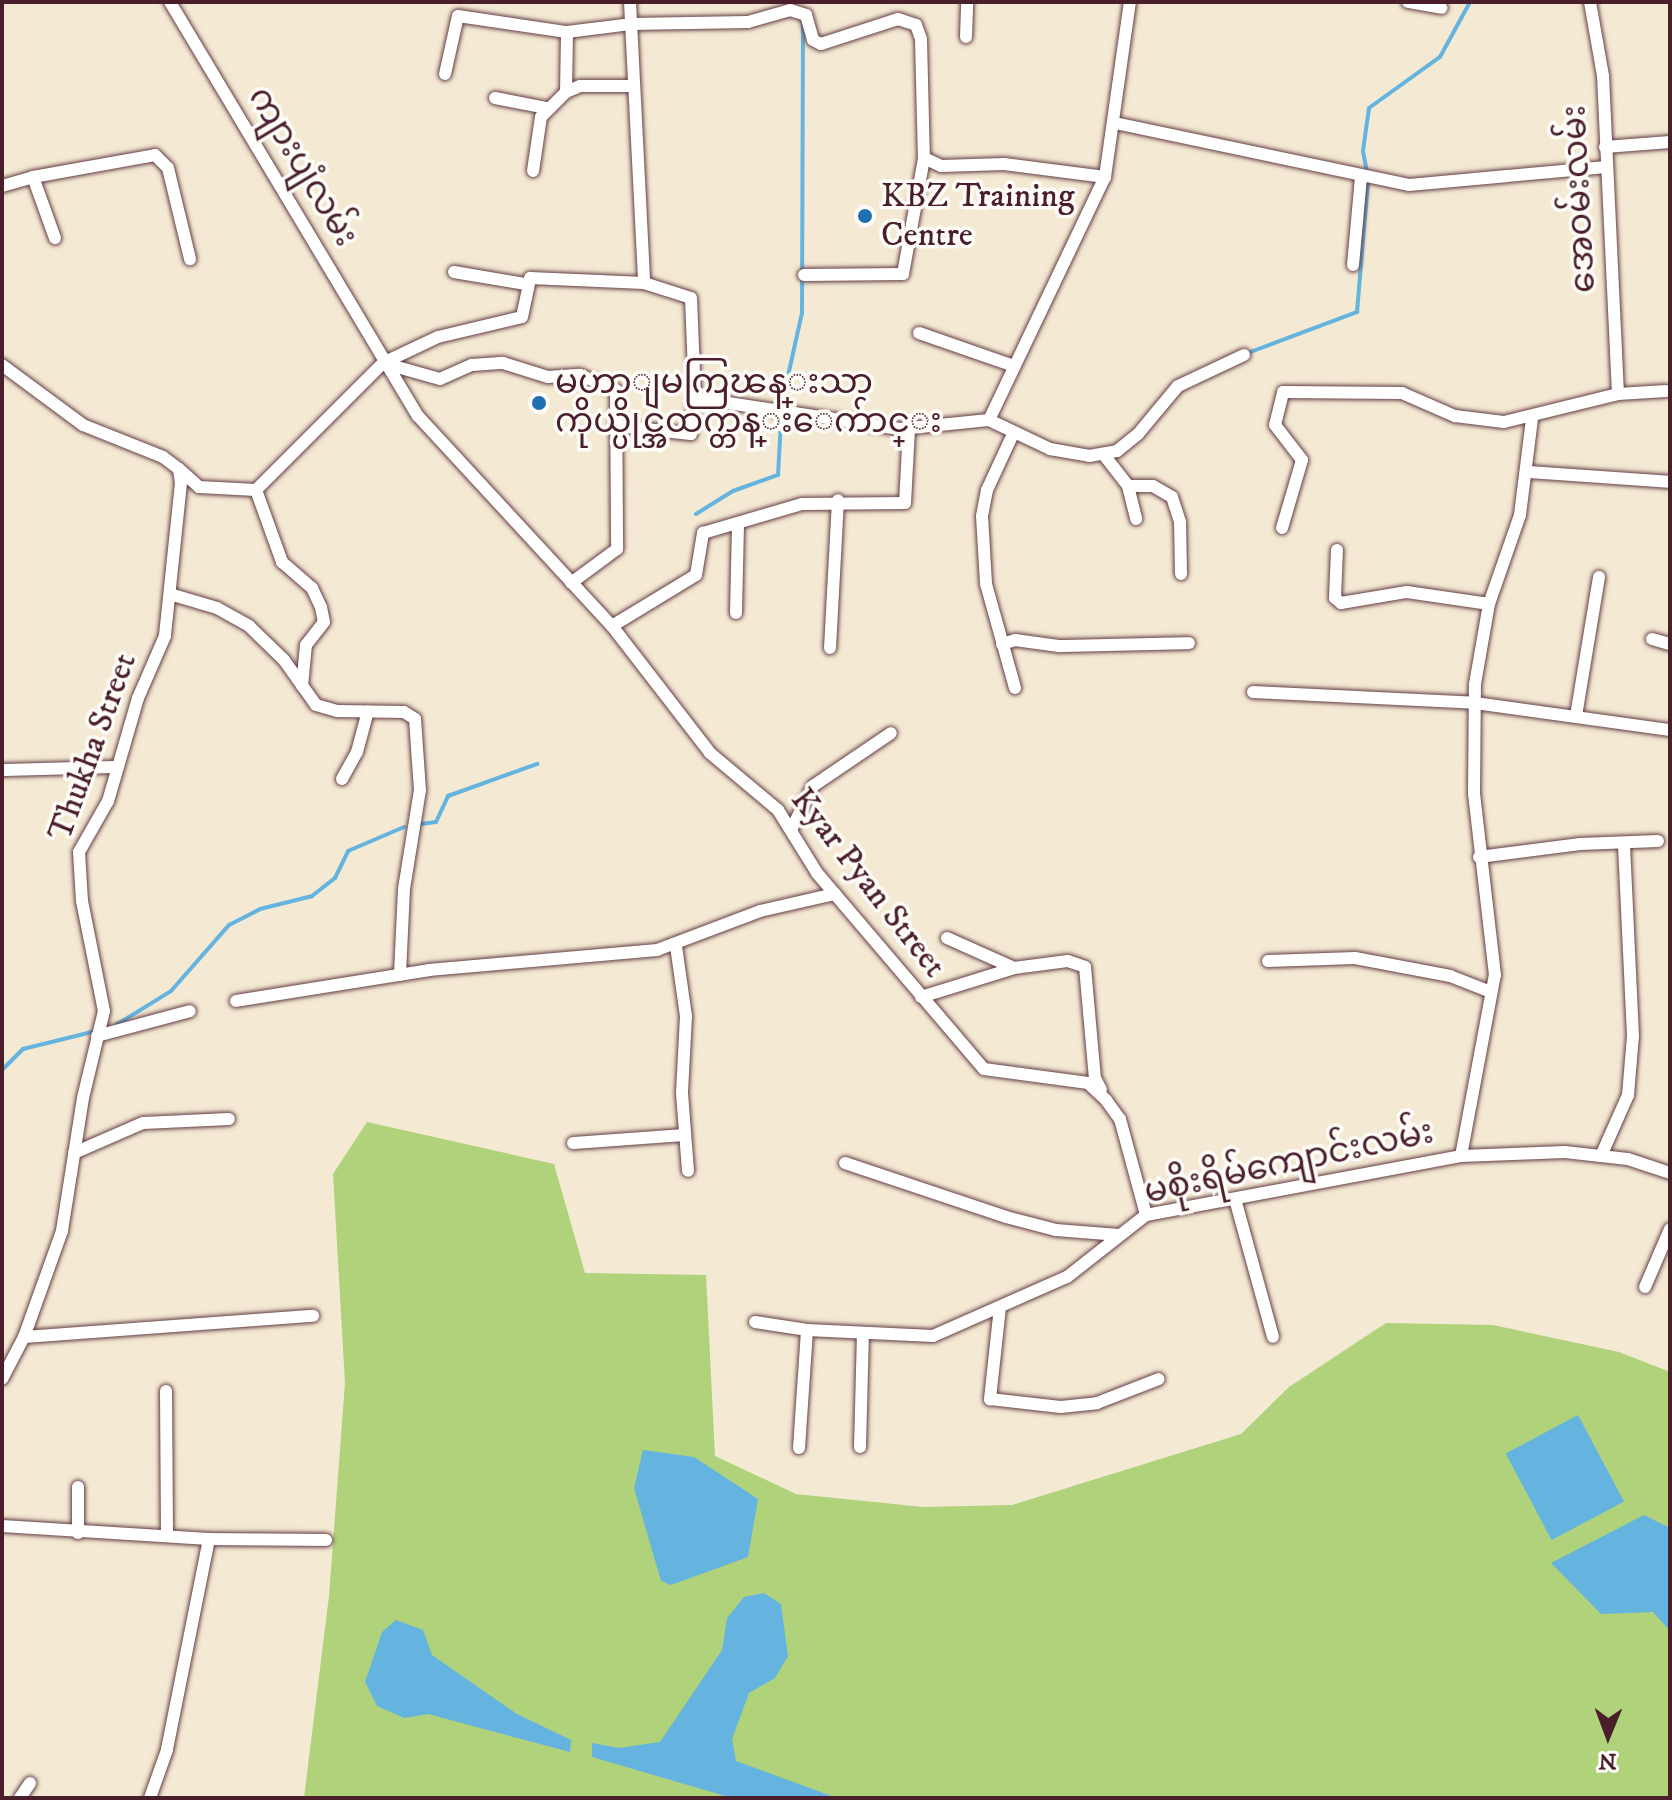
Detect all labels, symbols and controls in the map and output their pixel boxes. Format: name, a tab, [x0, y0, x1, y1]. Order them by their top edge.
street label: ကျားပျံလမ်း	[238, 80, 366, 254]
street label: အေဝမ်းလမ်း	[1555, 104, 1605, 294]
place label: KBZ Training Centre	[881, 176, 1075, 256]
marker: KBZ Training Centre	[856, 207, 874, 225]
place label: မဟာျမကြၽန္းသာ ကိုယ္ပိုင္အထက္တန္းေက်ာင္း	[555, 363, 942, 442]
marker: မဟာျမကြၽန္းသာ ကိုယ္ပိုင္အထက္တန္းေက်ာင္း	[530, 394, 548, 412]
street label: Thukha Street	[40, 648, 146, 846]
street label: Kyar Pyan Street	[781, 780, 955, 986]
street label: မစိုးရိမ်ကျောင်းလမ်း	[1141, 1112, 1437, 1214]
north arrow	[1568, 1696, 1648, 1776]
text: N	[1598, 1747, 1617, 1774]

